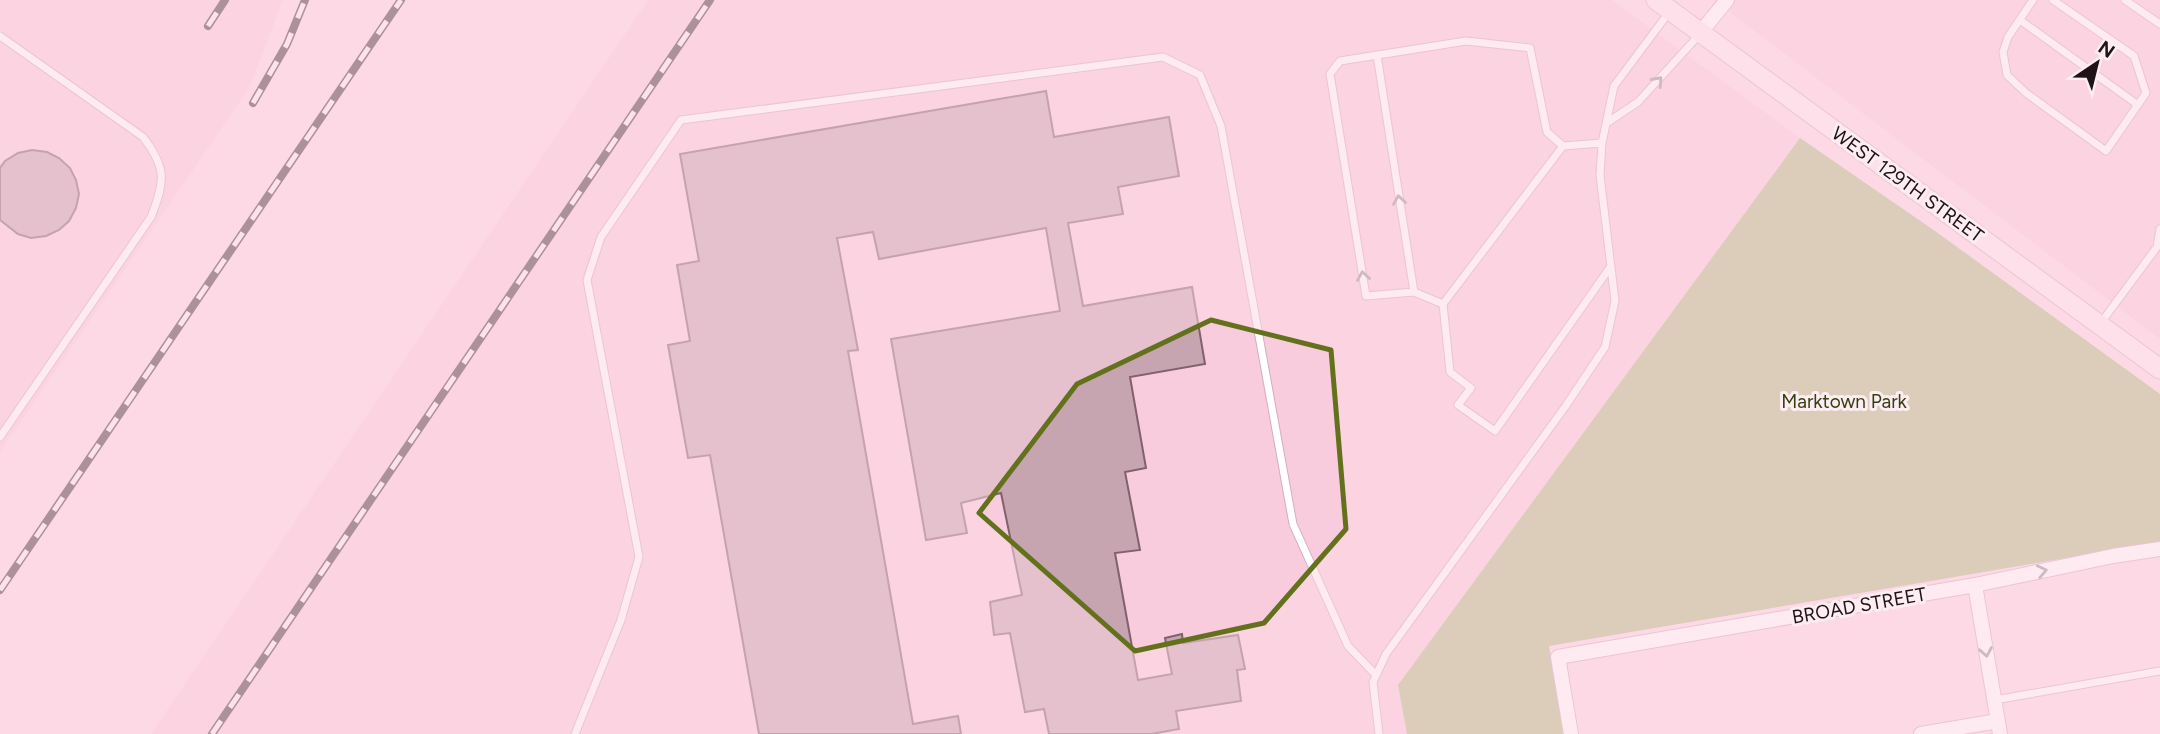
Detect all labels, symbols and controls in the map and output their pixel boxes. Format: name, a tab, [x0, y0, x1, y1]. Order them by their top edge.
north arrow	[2062, 28, 2132, 98]
text: N	[2094, 36, 2119, 63]
one-way arrow	[1649, 76, 1662, 89]
street label: WEST 129TH STREET	[1827, 122, 1989, 248]
one-way arrow	[1392, 194, 1407, 206]
one-way arrow	[1356, 270, 1371, 282]
park label: Marktown Park	[1781, 390, 1908, 413]
one-way arrow	[2036, 564, 2048, 579]
street label: BROAD STREET	[1790, 582, 1929, 629]
one-way arrow	[1978, 646, 1993, 658]

